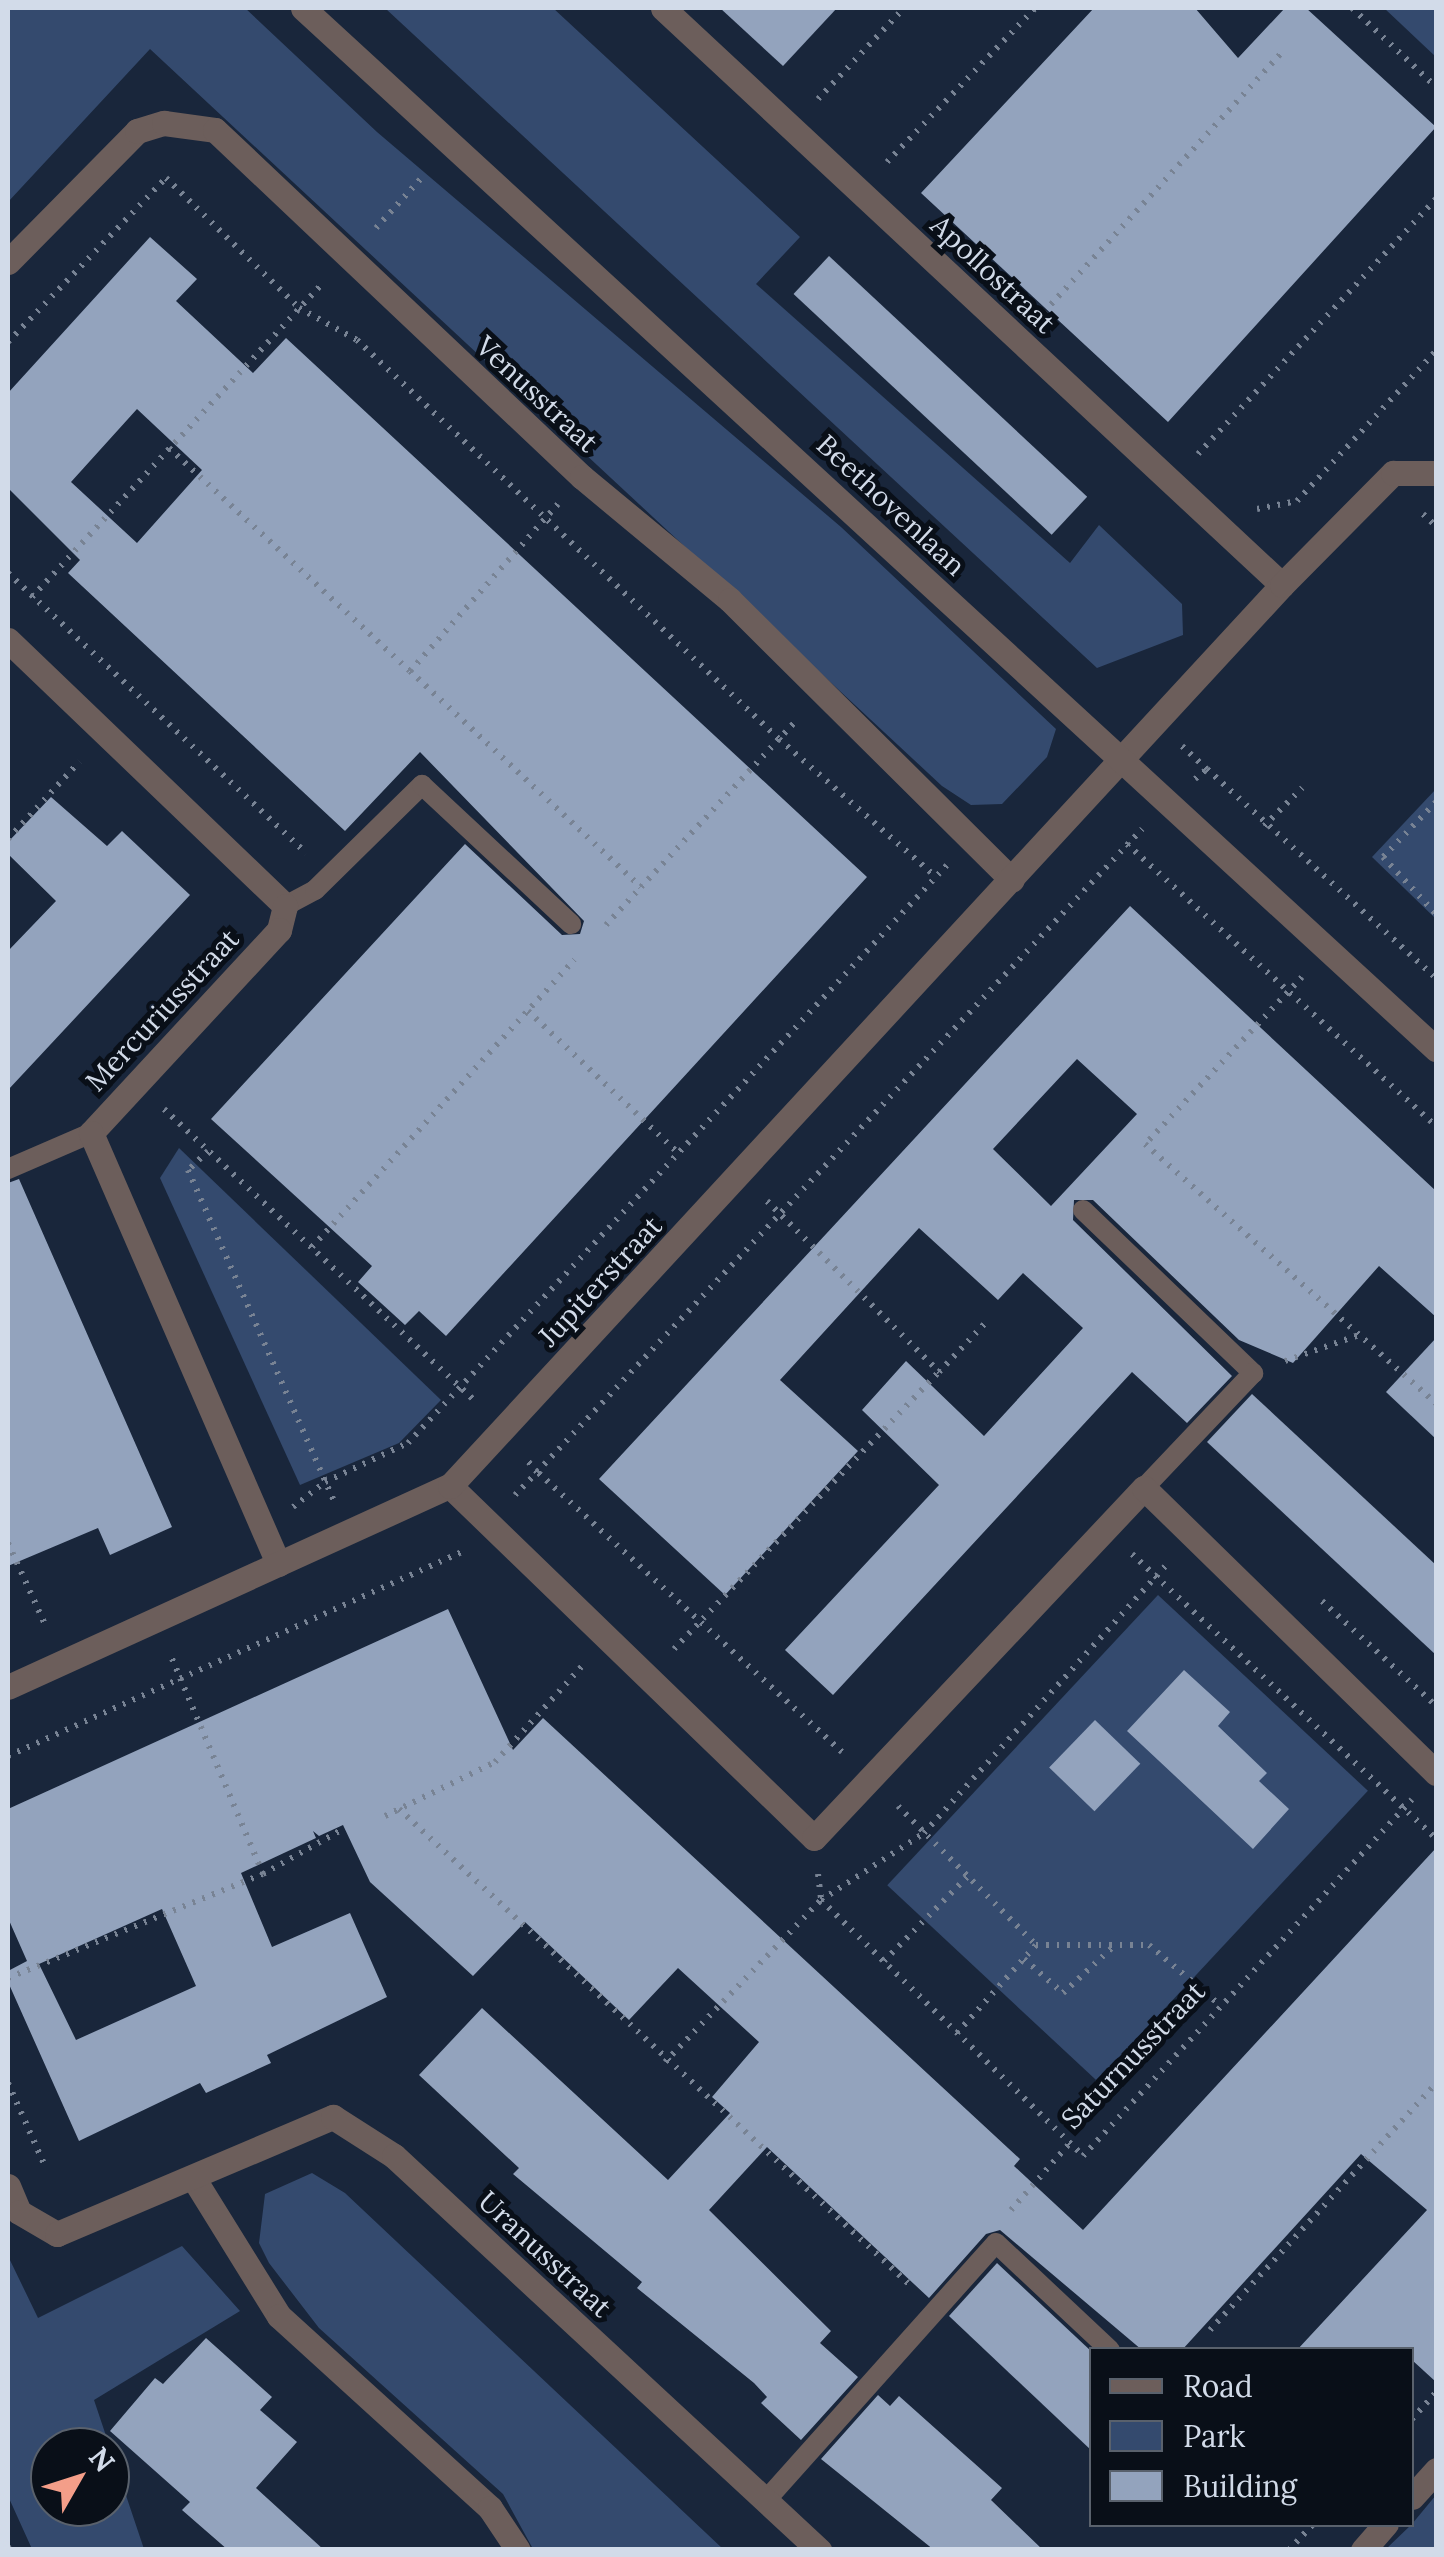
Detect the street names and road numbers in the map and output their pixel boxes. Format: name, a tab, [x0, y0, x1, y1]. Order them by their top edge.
street label: Apollostraat	[924, 208, 1062, 340]
street label: Venusstraat	[469, 329, 605, 459]
street label: Beethovenlaan	[810, 428, 972, 582]
street label: Mercuriusstraat	[78, 922, 246, 1098]
street label: Jupiterstraat	[531, 1209, 669, 1353]
street label: Saturnusstraat	[1054, 1974, 1212, 2136]
street label: Uranusstraat	[472, 2184, 618, 2324]

